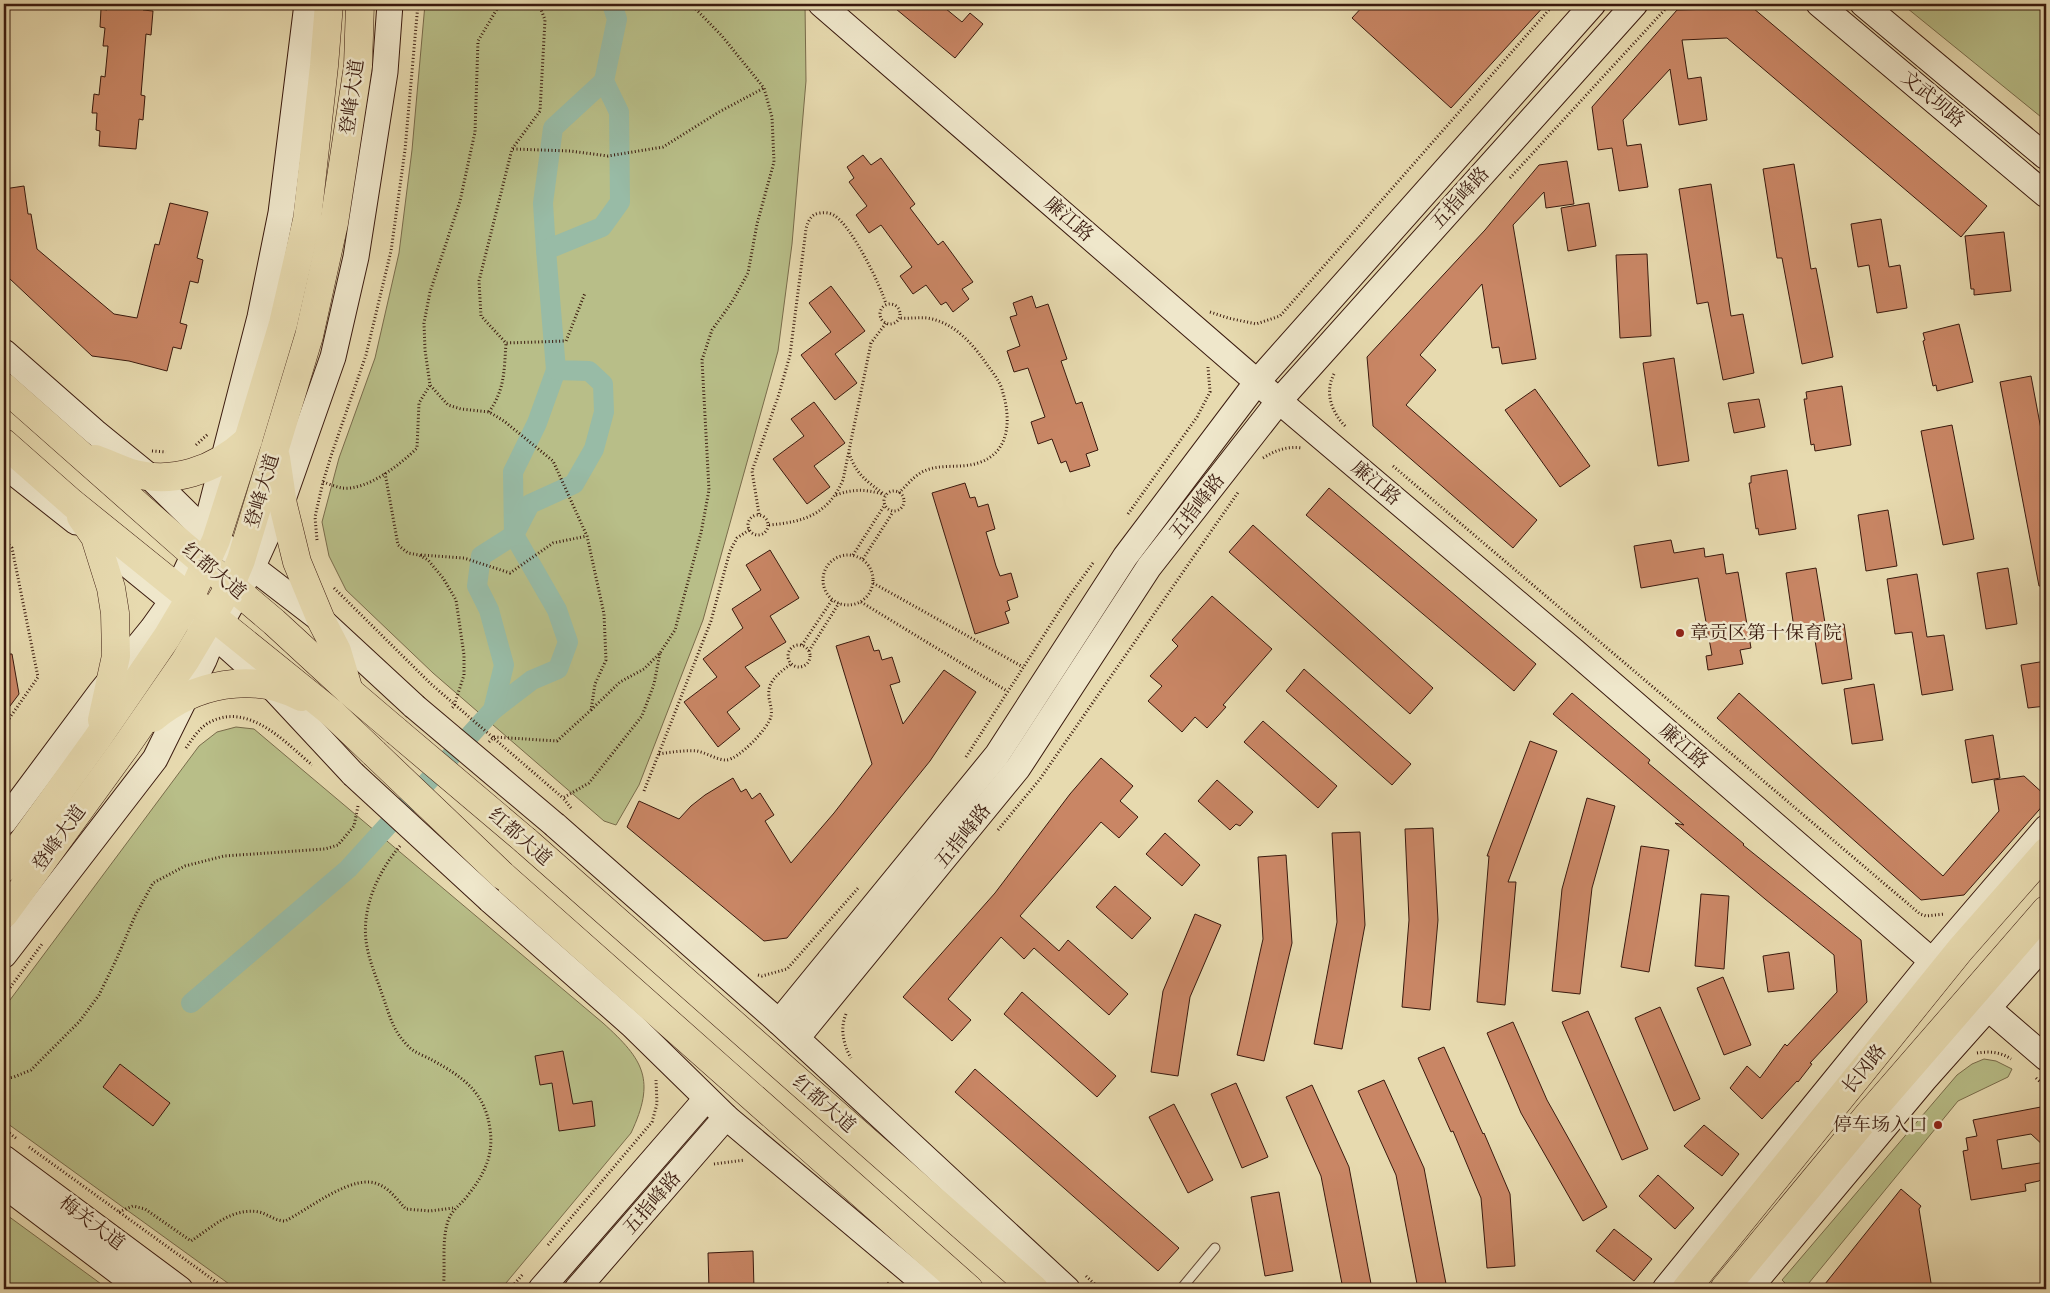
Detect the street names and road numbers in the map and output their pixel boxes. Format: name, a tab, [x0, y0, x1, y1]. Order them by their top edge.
street label: 登峰大道	[335, 58, 369, 136]
street label: 文武坝路	[1896, 65, 1970, 133]
street label: 五指峰路	[1426, 162, 1494, 234]
street label: 廉江路	[1040, 191, 1098, 247]
street label: 登峰大道	[239, 451, 285, 531]
street label: 廉江路	[1346, 455, 1406, 511]
street label: 五指峰路	[1164, 469, 1230, 543]
street label: 红都大道	[177, 537, 251, 605]
street label: 廉江路	[1655, 718, 1713, 774]
street label: 五指峰路	[930, 799, 996, 873]
street label: 登峰大道	[27, 800, 91, 876]
street label: 红都大道	[483, 803, 557, 871]
street label: 长冈路	[1837, 1039, 1891, 1099]
street label: 红都大道	[787, 1070, 861, 1138]
street label: 五指峰路	[618, 1166, 686, 1240]
street label: 梅关大道	[54, 1191, 130, 1255]

